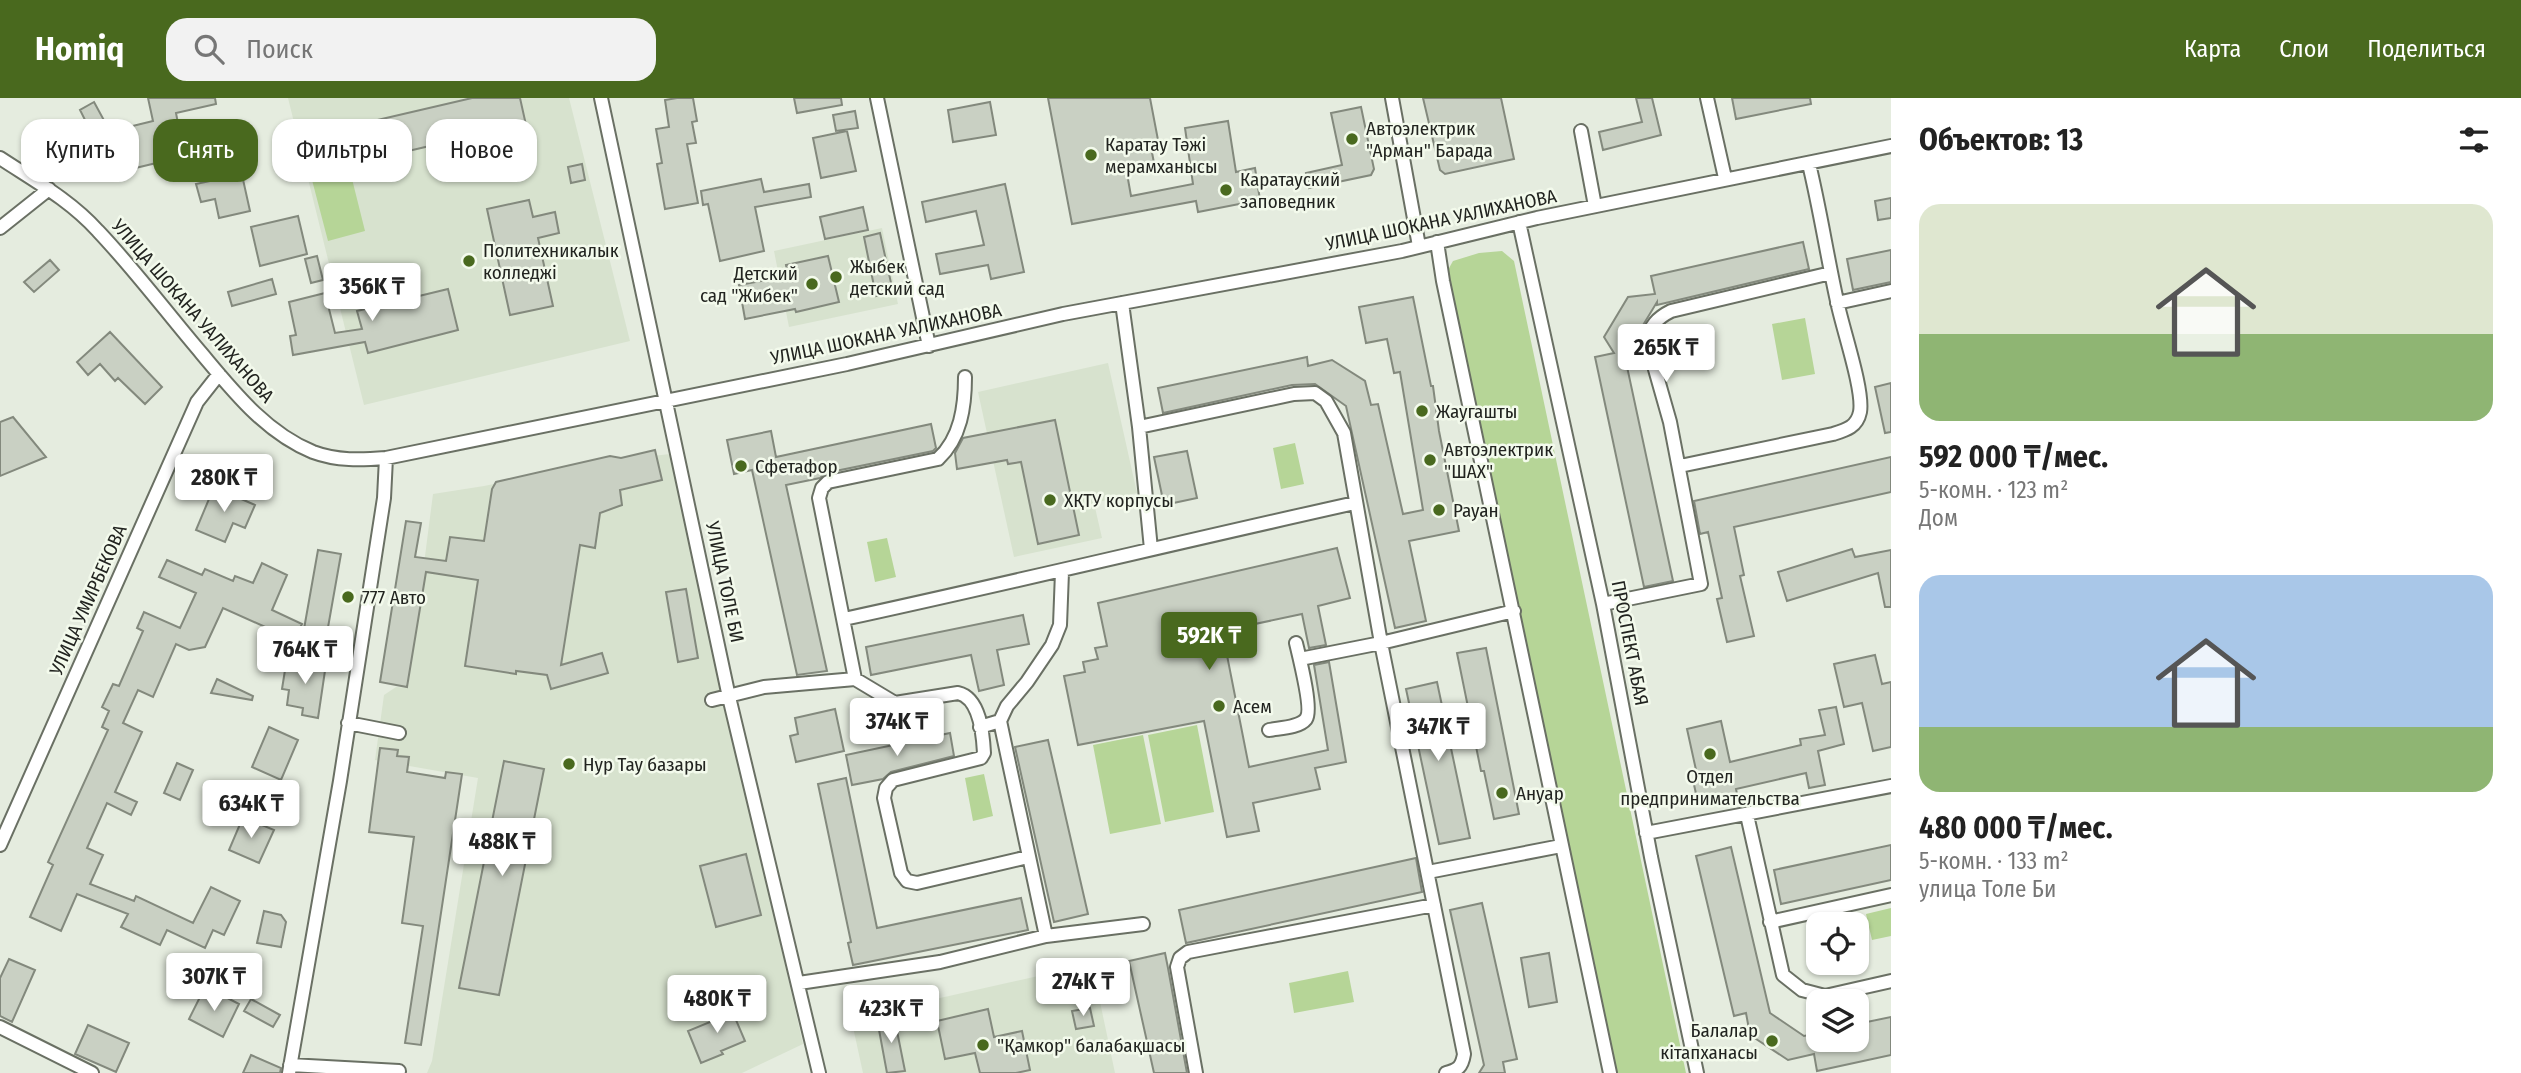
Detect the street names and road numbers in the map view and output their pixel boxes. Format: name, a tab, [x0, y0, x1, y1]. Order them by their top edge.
street label: УЛИЦА ШОКАНА УАЛИХАНОВА	[1322, 184, 1559, 256]
street label: УЛИЦА ШОКАНА УАЛИХАНОВА	[106, 214, 279, 407]
street label: УЛИЦА ШОКАНА УАЛИХАНОВА	[767, 298, 1004, 370]
street label: УЛИЦА ТОЛЕ БИ	[701, 518, 749, 645]
street label: УЛИЦА УМИРБЕКОВА	[44, 521, 132, 680]
street label: ПРОСПЕКТ АБАЯ	[1607, 578, 1653, 708]

